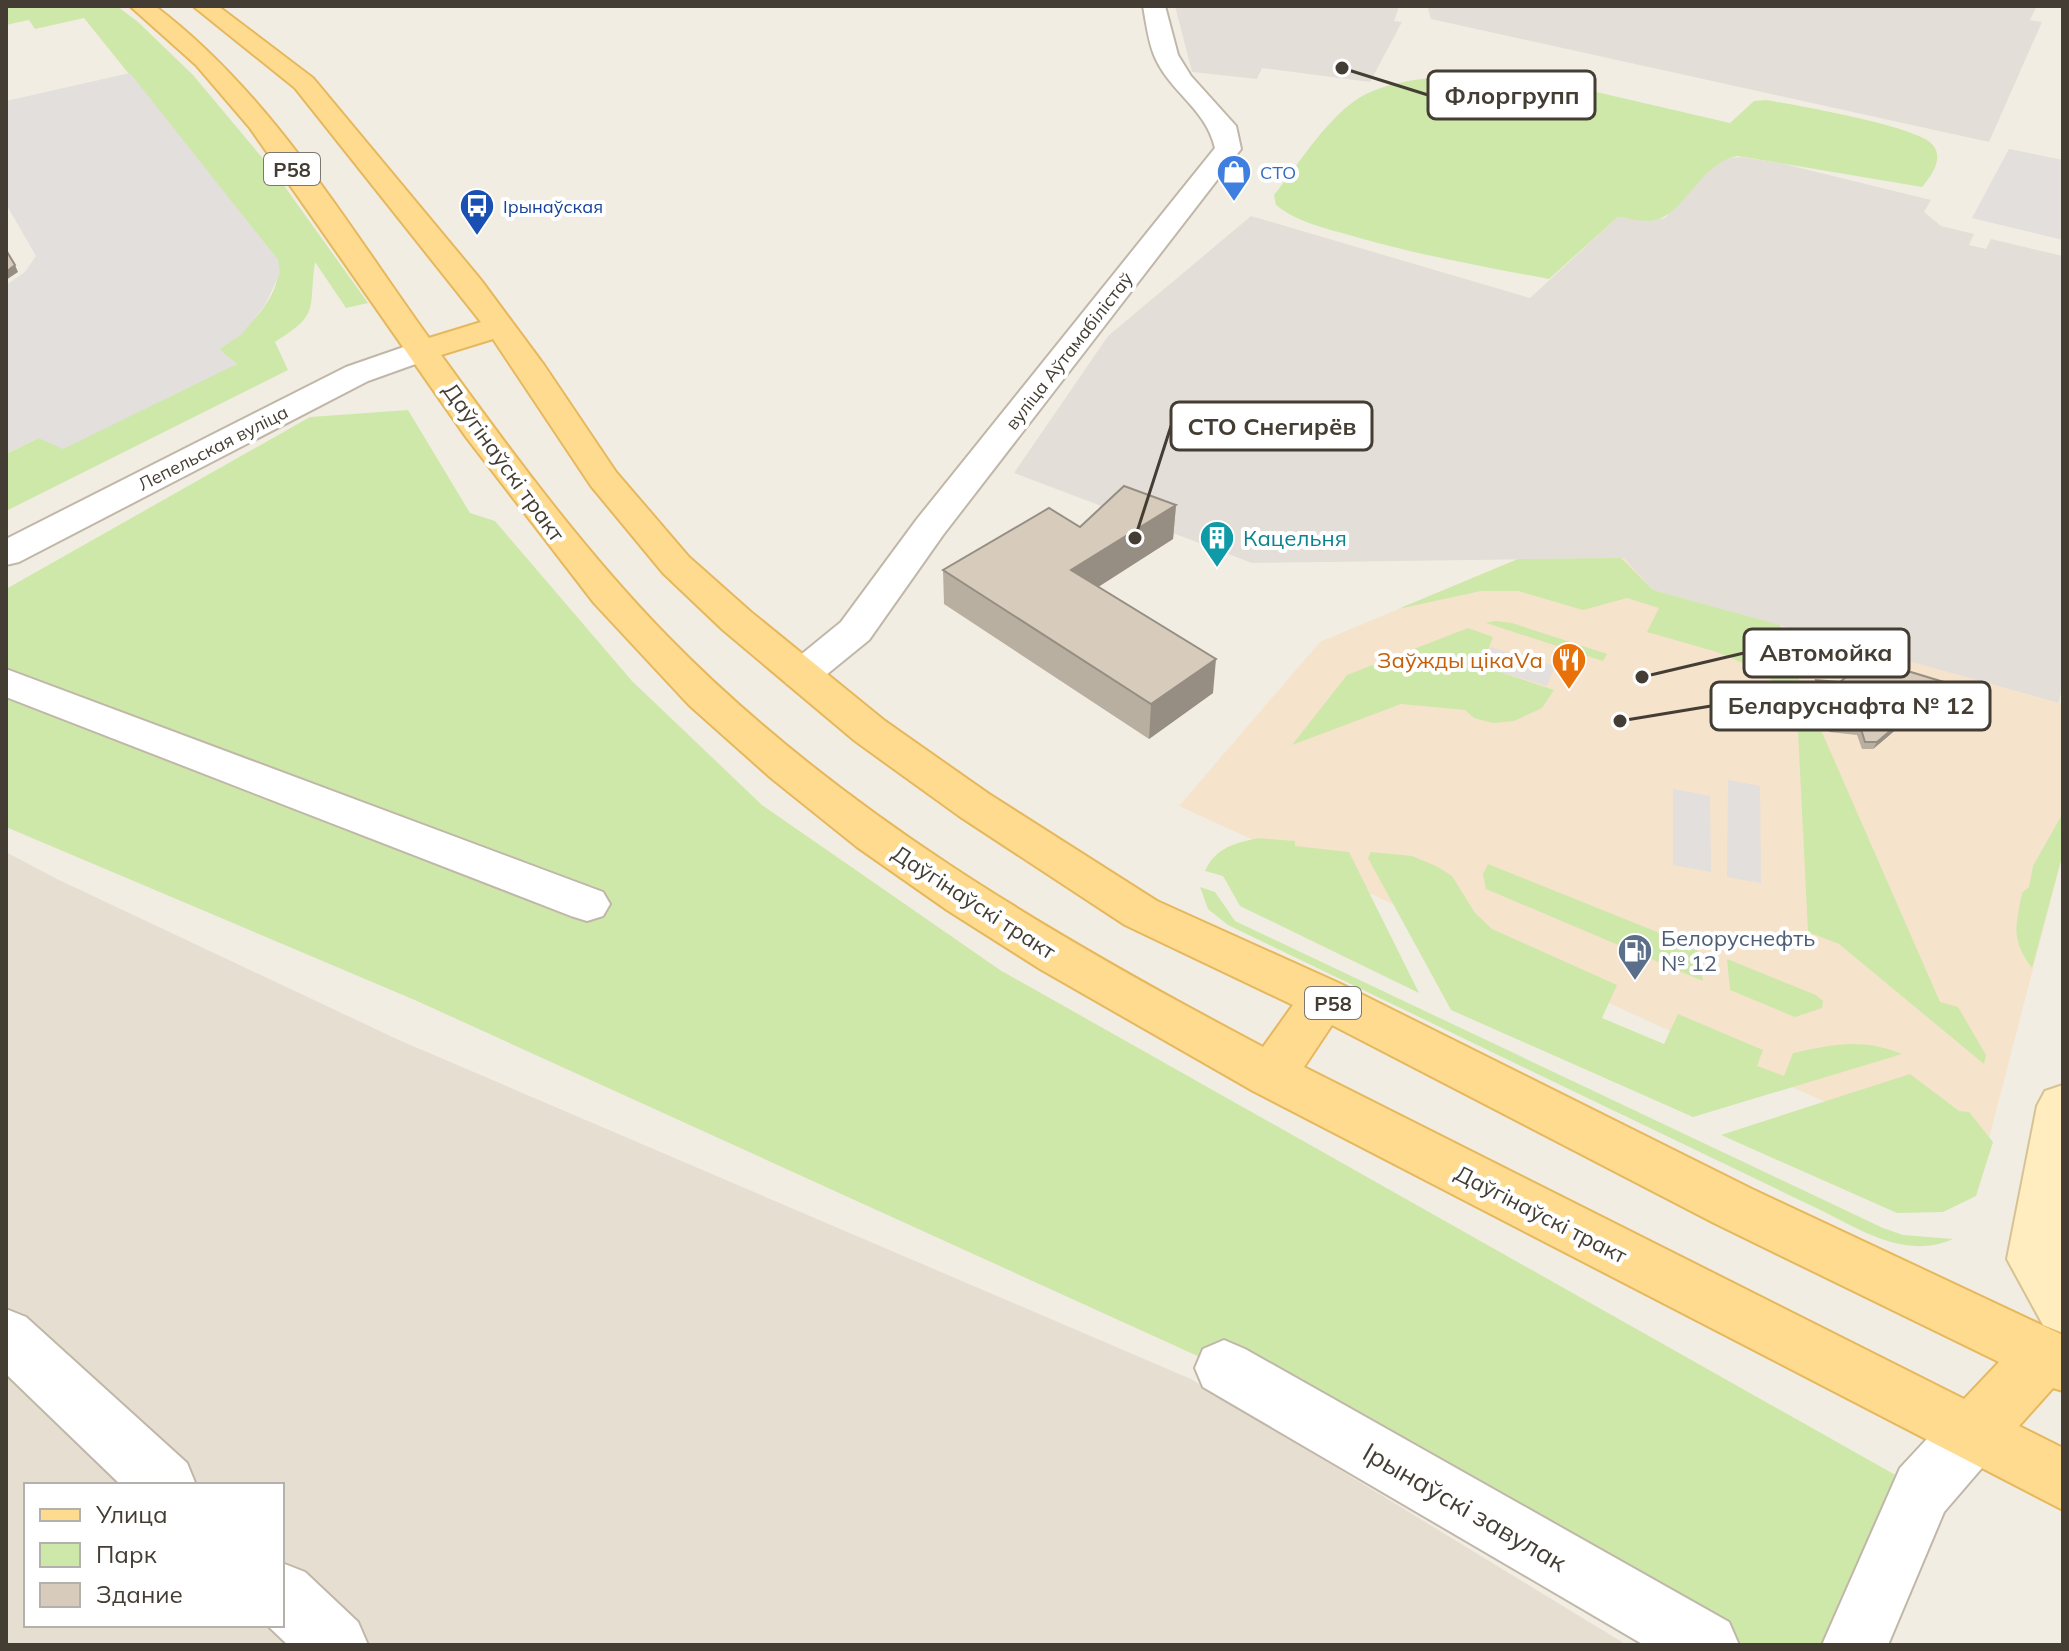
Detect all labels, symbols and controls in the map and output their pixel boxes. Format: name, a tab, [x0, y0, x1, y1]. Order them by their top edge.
callout: Флоргрупп	[1428, 71, 1595, 119]
text: Флоргрупп	[1444, 80, 1580, 110]
road number: Р58	[264, 153, 320, 185]
shop icon: СТО	[1215, 153, 1253, 203]
place label: СТО	[1260, 161, 1296, 184]
bus stop icon: Ірынаўская	[458, 187, 496, 237]
place label: Ірынаўская	[503, 195, 603, 218]
street label: вуліца Аўтамабілістаў	[1000, 267, 1138, 434]
street label: Даўгінаўскі тракт	[437, 377, 571, 547]
street label: Лепельская вуліца	[134, 400, 292, 496]
callout: СТО Cнегирёв	[1171, 402, 1372, 450]
text: СТО Cнегирёв	[1188, 411, 1356, 441]
building icon: Кацельня	[1198, 519, 1236, 569]
place label: Кацельня	[1243, 524, 1347, 552]
callout: Автомойка	[1744, 629, 1909, 677]
text: Автомойка	[1759, 637, 1893, 667]
restaurant icon: Заўжды цікаVа	[1550, 641, 1588, 691]
place label: Заўжды цікаVа	[1377, 646, 1543, 674]
callout: Беларуснафта № 12	[1711, 682, 1990, 730]
text: Беларуснафта № 12	[1728, 690, 1974, 720]
street label: Даўгінаўскі тракт	[887, 839, 1061, 965]
place label: Белоруснефть № 12	[1661, 924, 1815, 977]
fuel station icon: Белоруснефть № 12	[1616, 932, 1654, 982]
road number: Р58	[1305, 987, 1361, 1019]
street label: Даўгінаўскі тракт	[1450, 1159, 1632, 1269]
street label: Ірынаўскі завулак	[1357, 1435, 1573, 1579]
legend	[24, 1483, 284, 1627]
text: Улица	[95, 1499, 168, 1529]
text: Парк	[96, 1539, 157, 1569]
text: Здание	[96, 1579, 183, 1609]

